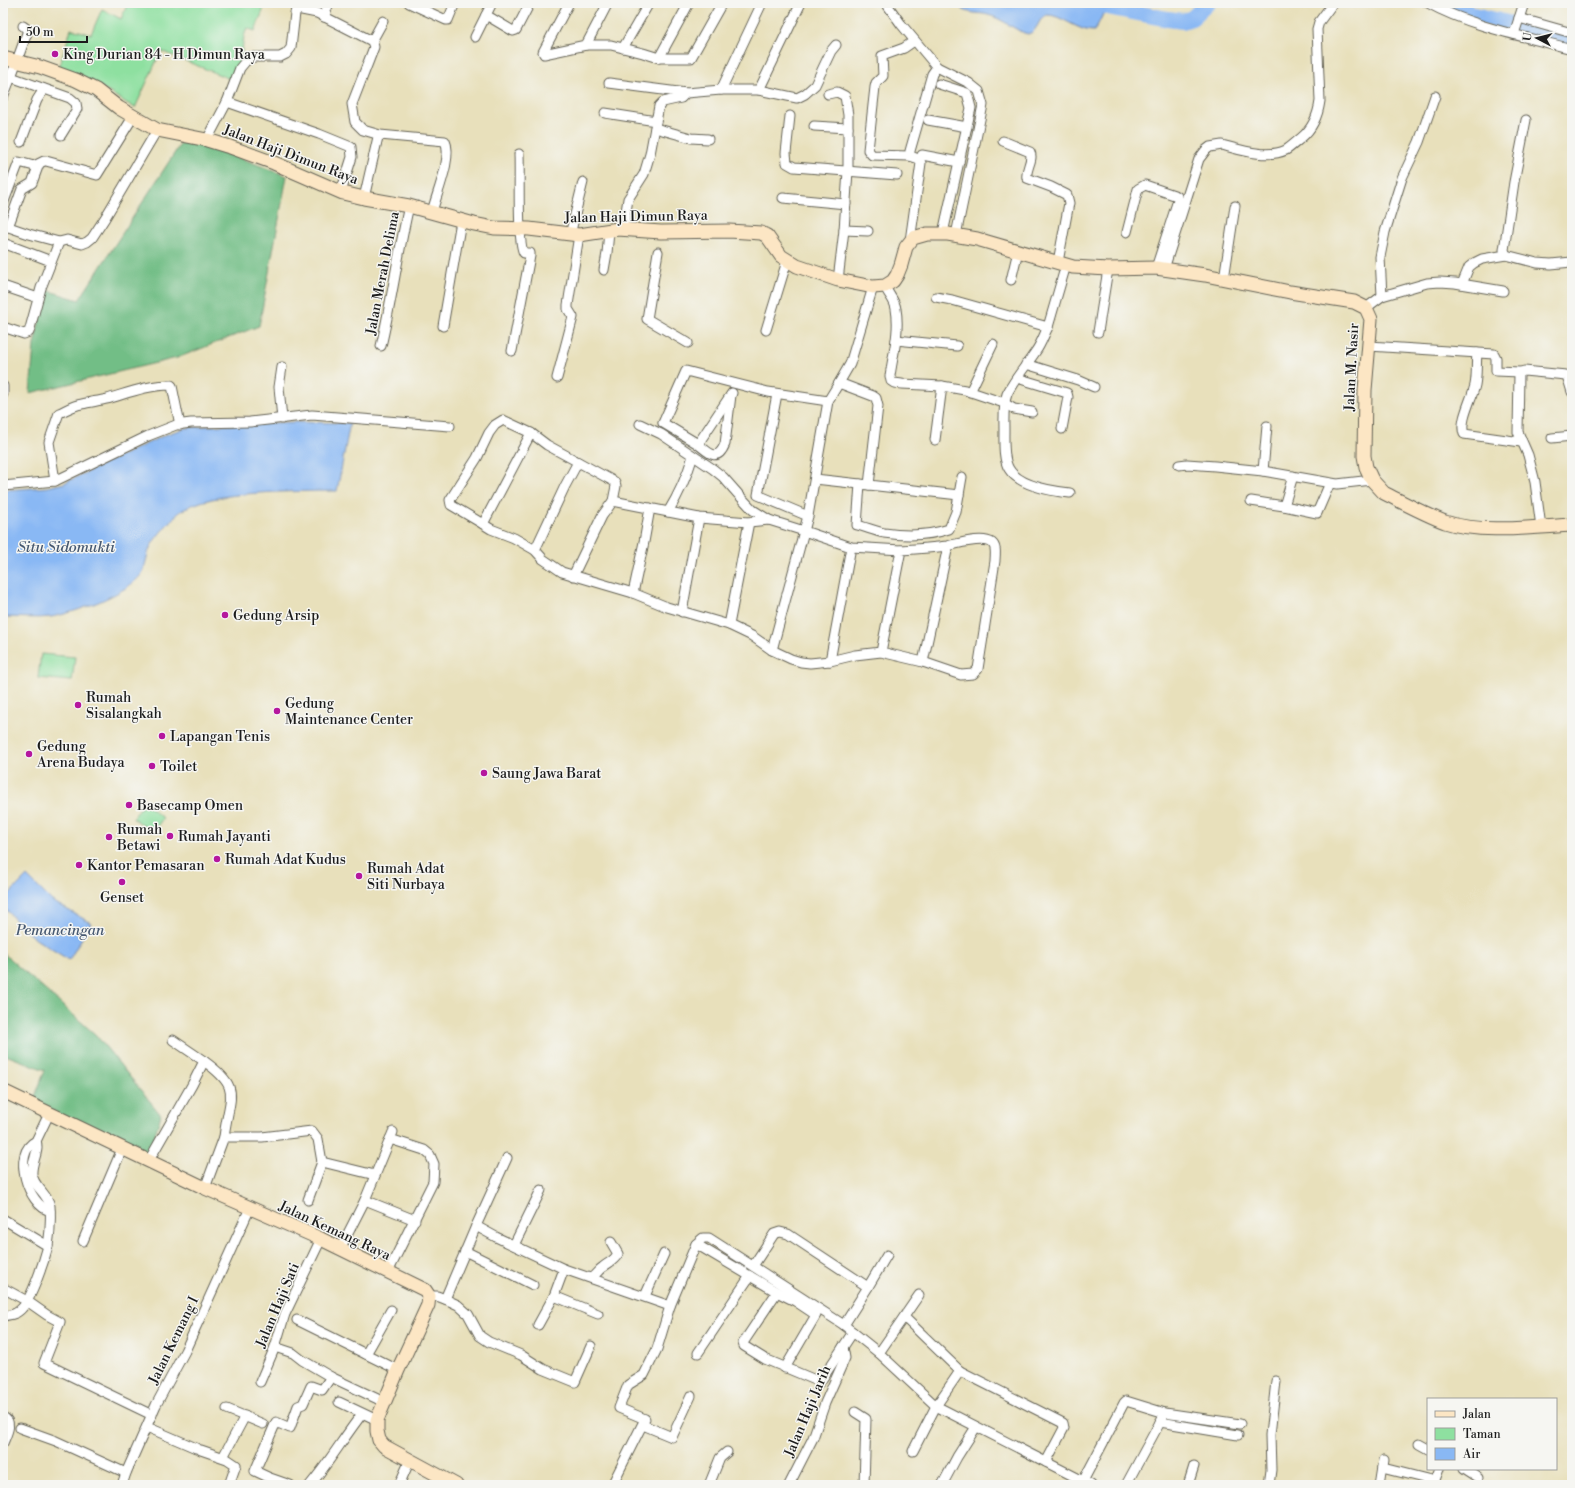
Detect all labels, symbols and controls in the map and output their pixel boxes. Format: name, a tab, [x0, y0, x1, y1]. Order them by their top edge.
scale bar	[20, 18, 87, 44]
north arrow	[1517, 18, 1557, 58]
text: 50 m	[26, 25, 54, 40]
text: U	[1521, 31, 1536, 42]
place label: King Durian 84 - H Dimun Raya	[63, 46, 266, 64]
marker: King Durian 84 - H Dimun Raya	[50, 49, 60, 59]
street label: Jalan Haji Dimun Raya	[219, 120, 362, 189]
street label: Jalan Haji Dimun Raya	[563, 207, 709, 227]
street label: Jalan Merah Delima	[362, 209, 404, 337]
street label: Jalan M. Nasir	[1341, 323, 1363, 412]
water label: Situ Sidomukti	[17, 538, 115, 557]
place label: Gedung Arsip	[233, 607, 319, 625]
marker: Gedung Arsip	[220, 610, 230, 620]
place label: Rumah Sisalangkah	[86, 689, 163, 723]
place label: Gedung Maintenance Center	[285, 695, 413, 729]
marker: Rumah Sisalangkah	[73, 700, 83, 710]
marker: Gedung Maintenance Center	[272, 706, 282, 716]
place label: Lapangan Tenis	[170, 728, 270, 746]
marker: Lapangan Tenis	[157, 731, 167, 741]
place label: Gedung Arena Budaya	[36, 738, 125, 772]
marker: Gedung Arena Budaya	[24, 749, 34, 759]
place label: Toilet	[160, 758, 197, 776]
marker: Toilet	[147, 761, 157, 771]
place label: Saung Jawa Barat	[492, 765, 601, 783]
marker: Saung Jawa Barat	[479, 768, 489, 778]
place label: Basecamp Omen	[136, 797, 244, 815]
marker: Basecamp Omen	[124, 800, 134, 810]
place label: Rumah Betawi	[116, 821, 163, 855]
place label: Rumah Jayanti	[178, 828, 271, 846]
marker: Rumah Jayanti	[165, 831, 175, 841]
marker: Rumah Betawi	[104, 832, 114, 842]
place label: Rumah Adat Kudus	[225, 851, 346, 869]
marker: Rumah Adat Kudus	[212, 854, 222, 864]
place label: Kantor Pemasaran	[87, 857, 205, 875]
marker: Kantor Pemasaran	[74, 860, 84, 870]
place label: Rumah Adat Siti Nurbaya	[367, 860, 446, 894]
marker: Rumah Adat Siti Nurbaya	[354, 871, 364, 881]
marker: Genset	[117, 877, 127, 887]
place label: Genset	[100, 889, 144, 907]
water label: Pemancingan	[15, 921, 105, 940]
street label: Jalan Kemang Raya	[275, 1197, 394, 1265]
street label: Jalan Haji Sati	[252, 1260, 304, 1351]
street label: Jalan Kemang I	[144, 1293, 203, 1388]
street label: Jalan Haji Jarih	[780, 1362, 836, 1461]
legend	[1427, 1398, 1557, 1470]
text: Jalan	[1462, 1407, 1491, 1422]
text: Taman	[1463, 1427, 1501, 1442]
text: Air	[1462, 1447, 1480, 1462]

